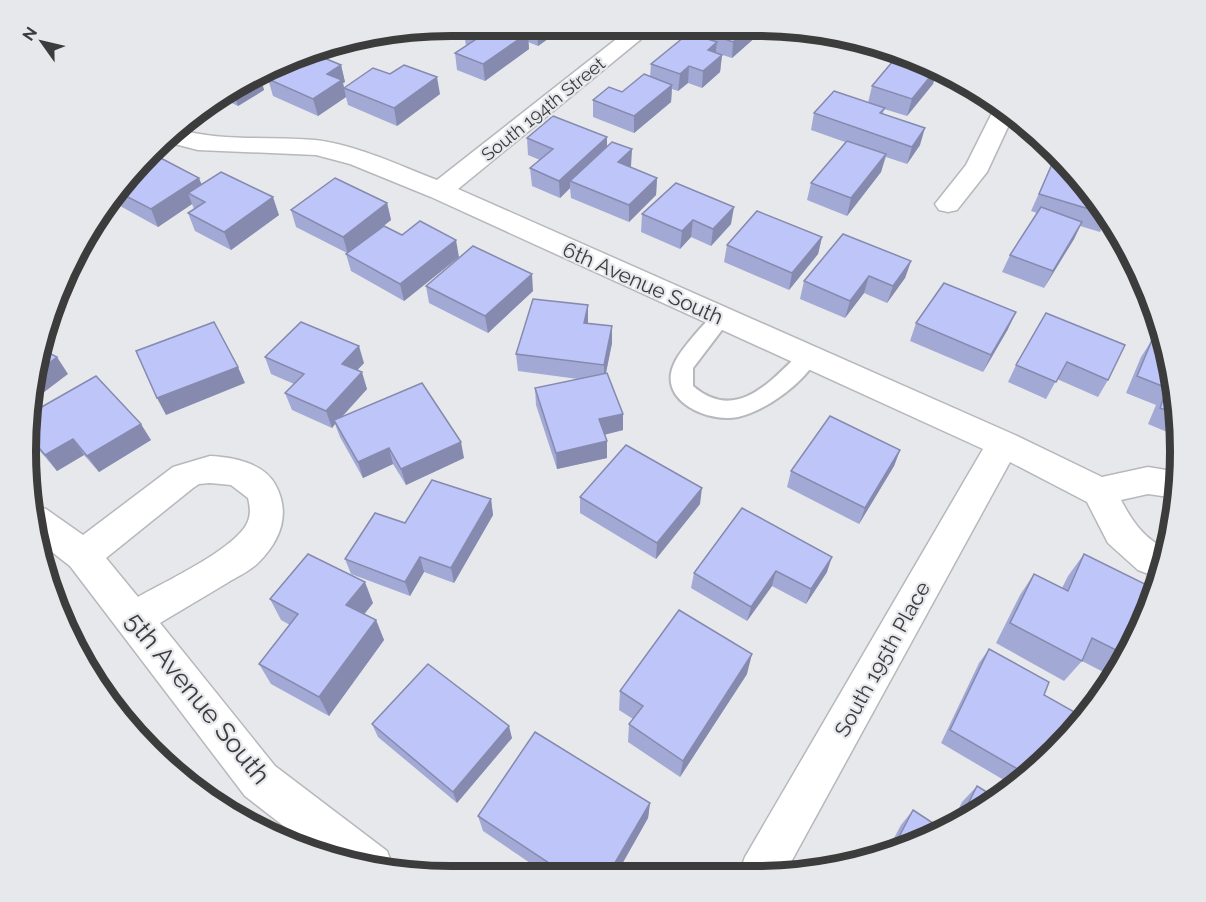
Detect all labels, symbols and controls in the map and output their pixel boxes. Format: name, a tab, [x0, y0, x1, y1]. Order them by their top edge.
north arrow	[12, 12, 72, 72]
text: N	[19, 24, 41, 44]
street label: South 194th Street	[477, 53, 609, 165]
street label: 6th Avenue South	[559, 236, 727, 330]
street label: South 195th Place	[829, 577, 935, 741]
street label: 5th Avenue South	[120, 606, 276, 790]

